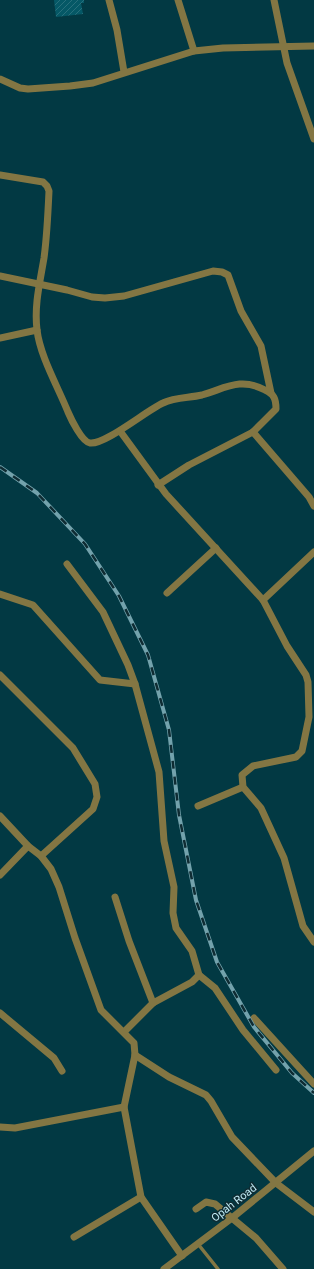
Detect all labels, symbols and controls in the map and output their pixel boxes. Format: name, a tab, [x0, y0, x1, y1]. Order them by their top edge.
street label: Opah Road	[209, 1181, 259, 1225]

